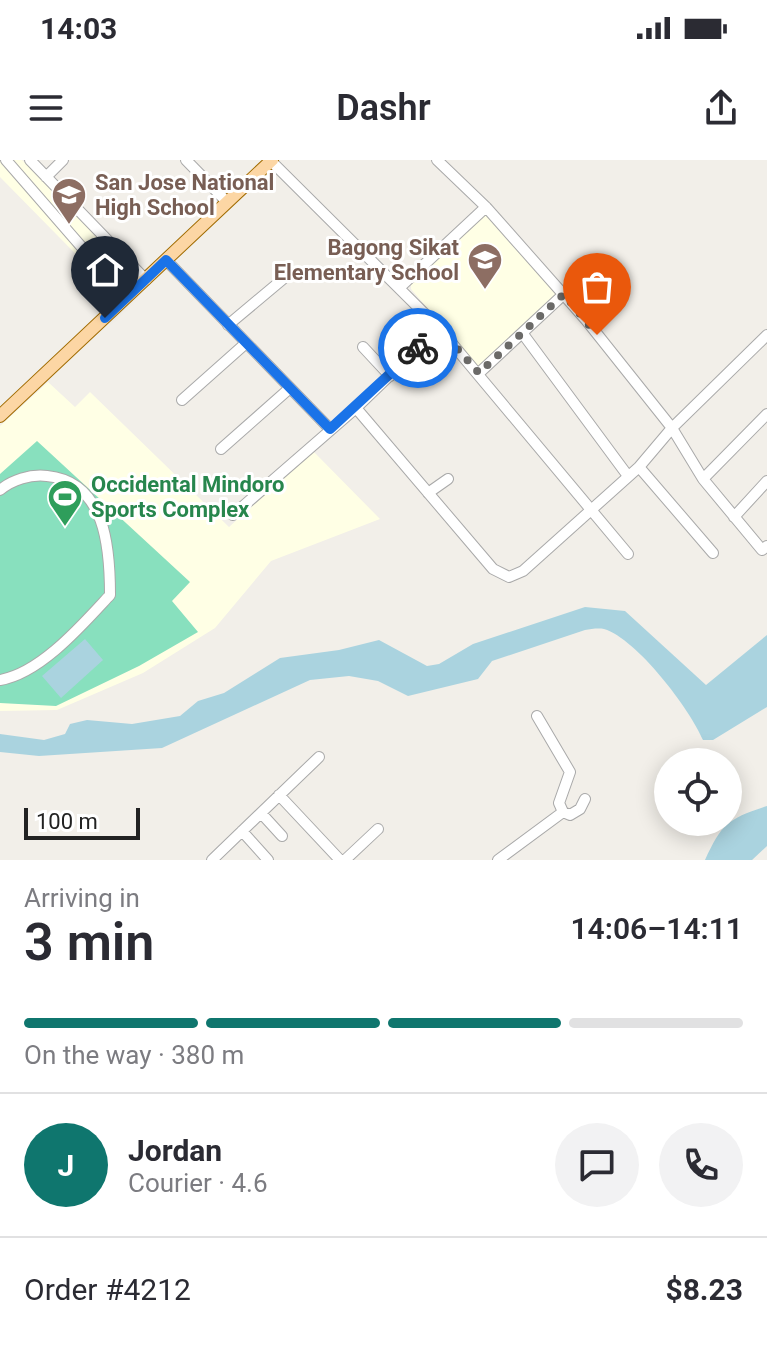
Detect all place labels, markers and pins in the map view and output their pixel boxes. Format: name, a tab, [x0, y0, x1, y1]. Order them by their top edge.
place label: San Jose National High School	[95, 170, 274, 220]
school or university icon: San Jose National High School	[50, 176, 88, 226]
place label: Bagong Sikat Elementary School	[274, 235, 460, 285]
pin	[71, 236, 139, 318]
school or university icon: Bagong Sikat Elementary School	[466, 241, 504, 291]
pin	[563, 253, 631, 335]
place label: Occidental Mindoro Sports Complex	[91, 472, 284, 522]
sports icon: Occidental Mindoro Sports Complex	[46, 478, 84, 528]

